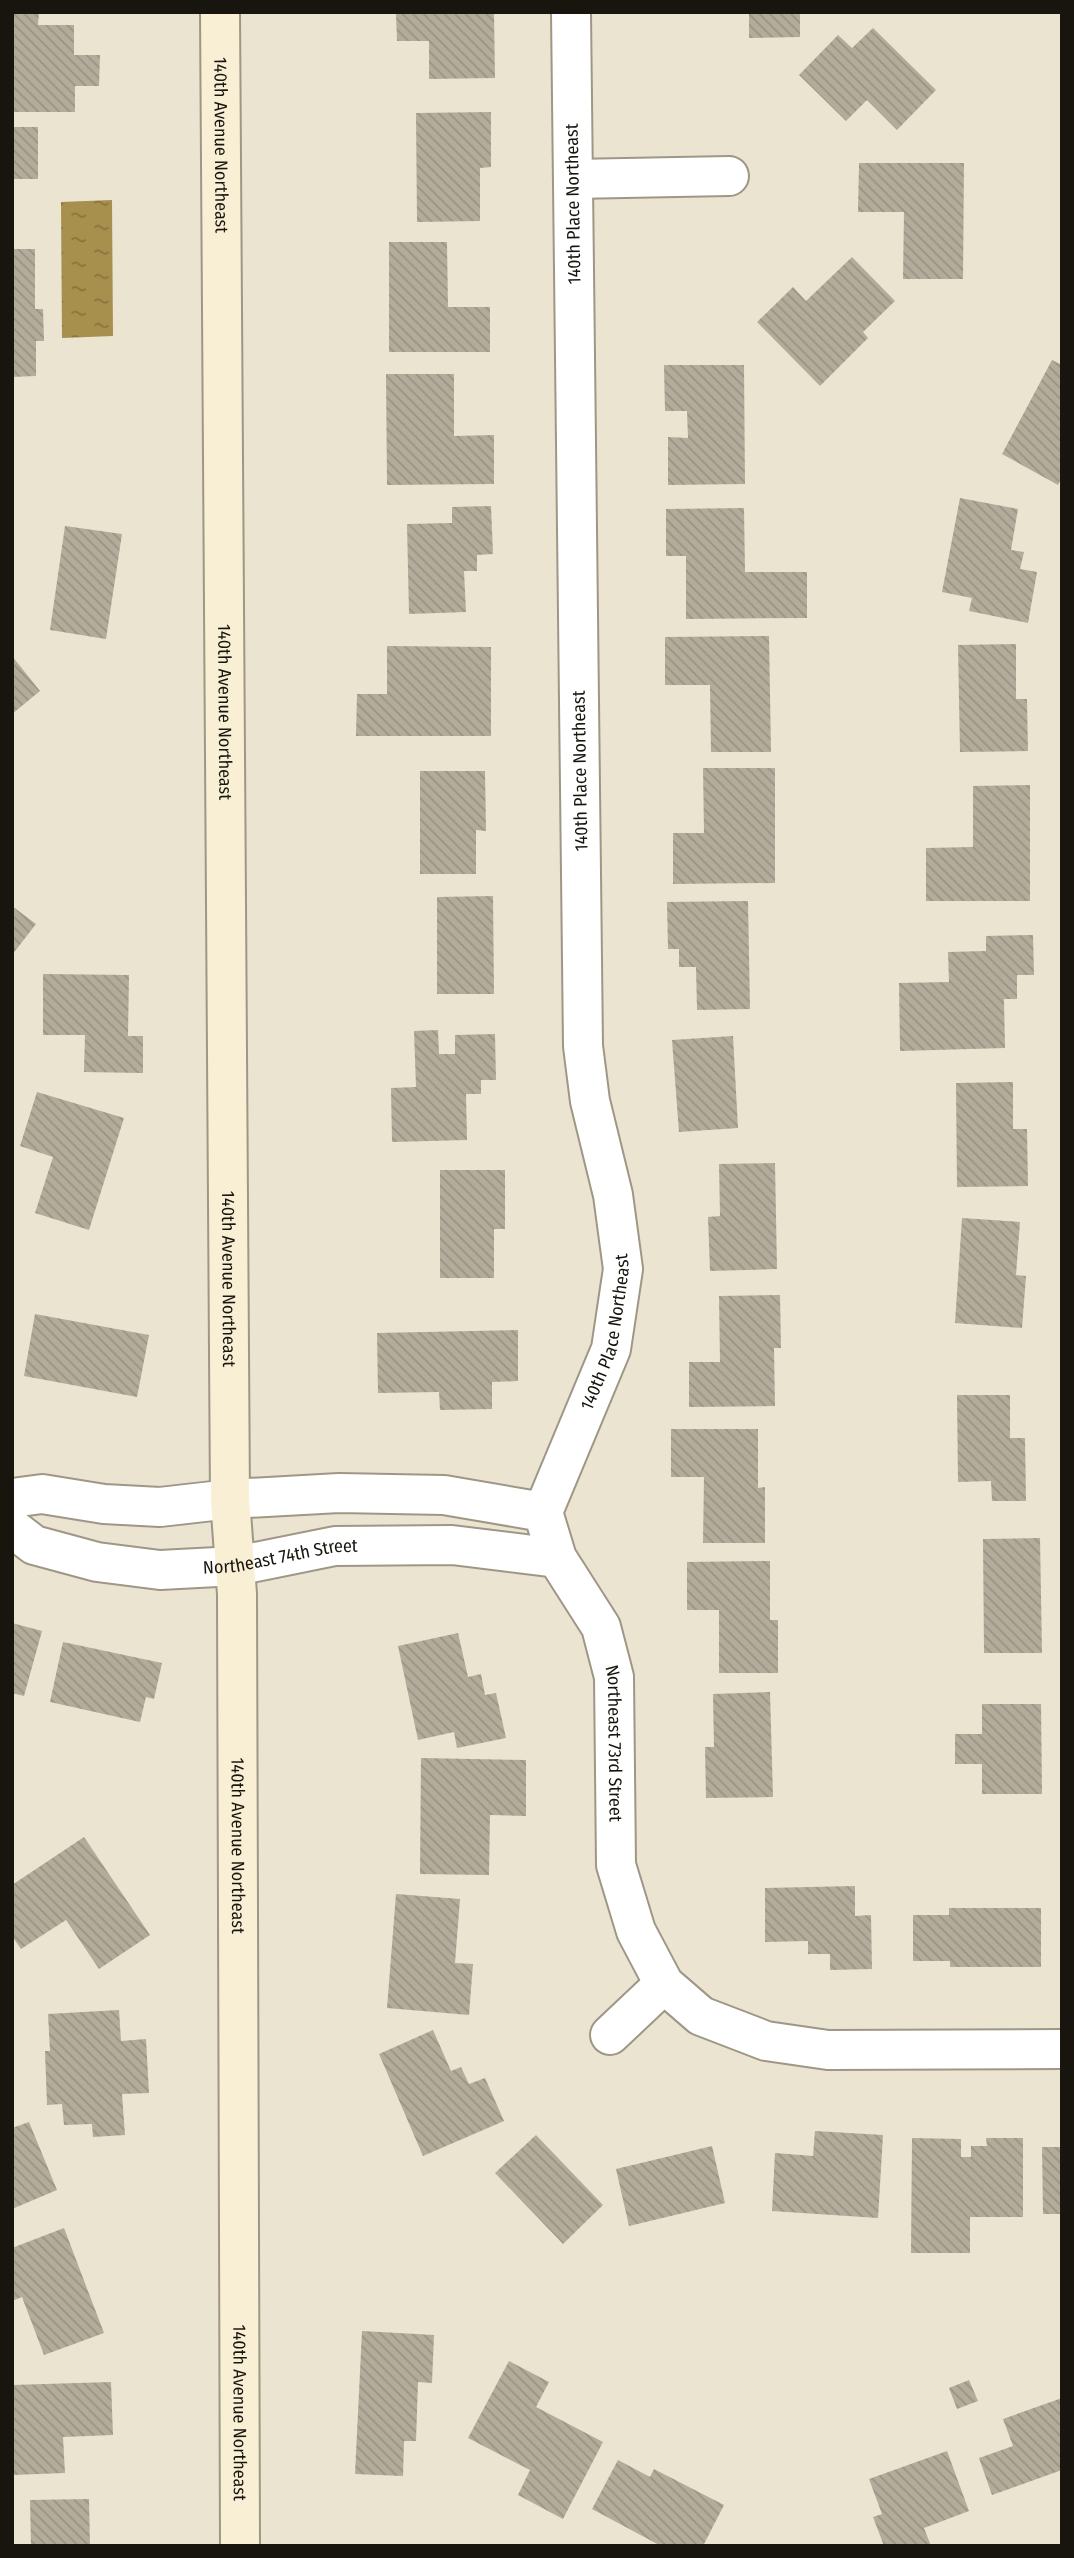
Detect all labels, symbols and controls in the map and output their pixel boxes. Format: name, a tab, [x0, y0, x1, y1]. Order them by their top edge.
street label: 140th Avenue Northeast	[209, 57, 232, 233]
street label: 140th Place Northeast	[561, 123, 585, 285]
street label: 140th Avenue Northeast	[213, 624, 236, 800]
street label: 140th Place Northeast	[568, 690, 592, 852]
street label: 140th Avenue Northeast	[217, 1191, 240, 1367]
street label: 140th Place Northeast	[576, 1253, 634, 1413]
street label: Northeast 74th Street	[202, 1535, 358, 1579]
street label: Northeast 73rd Street	[600, 1663, 627, 1822]
street label: 140th Avenue Northeast	[227, 1758, 249, 1934]
street label: 140th Avenue Northeast	[228, 2325, 251, 2501]

